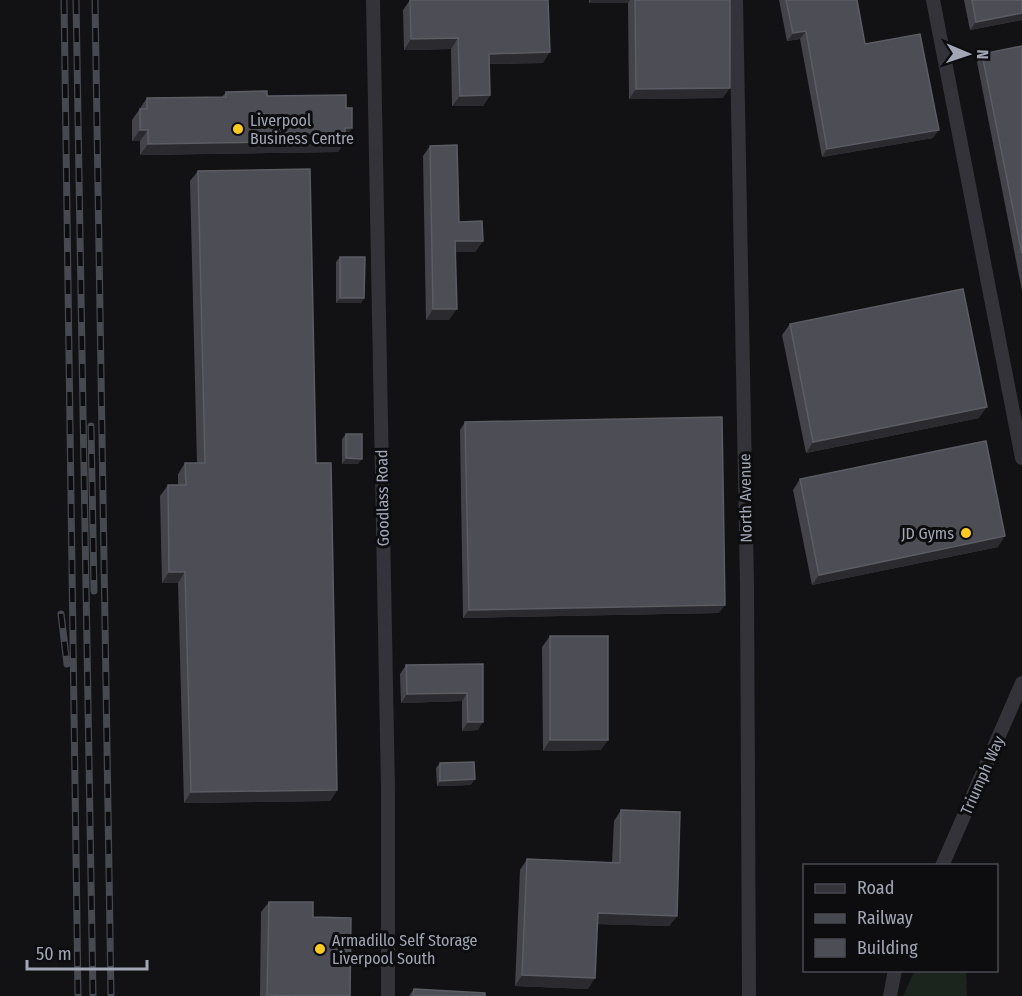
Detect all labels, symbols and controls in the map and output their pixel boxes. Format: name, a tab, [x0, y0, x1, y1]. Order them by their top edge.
north arrow	[938, 24, 998, 84]
text: N	[973, 49, 992, 60]
place label: Liverpool Business Centre	[250, 111, 354, 148]
marker: Liverpool Business Centre	[231, 122, 245, 136]
street label: Goodlass Road	[372, 449, 393, 547]
street label: North Avenue	[735, 453, 756, 543]
place label: JD Gyms	[901, 524, 954, 543]
marker: JD Gyms	[959, 526, 973, 540]
street label: Triumph Way	[957, 732, 1009, 818]
legend	[803, 864, 998, 972]
text: Road	[857, 877, 894, 899]
text: Railway	[857, 907, 913, 929]
place label: Armadillo Self Storage Liverpool South	[332, 931, 477, 968]
scale bar	[27, 933, 147, 971]
text: Building	[857, 937, 918, 959]
marker: Armadillo Self Storage Liverpool South	[313, 942, 327, 956]
text: 50 m	[36, 943, 72, 965]

